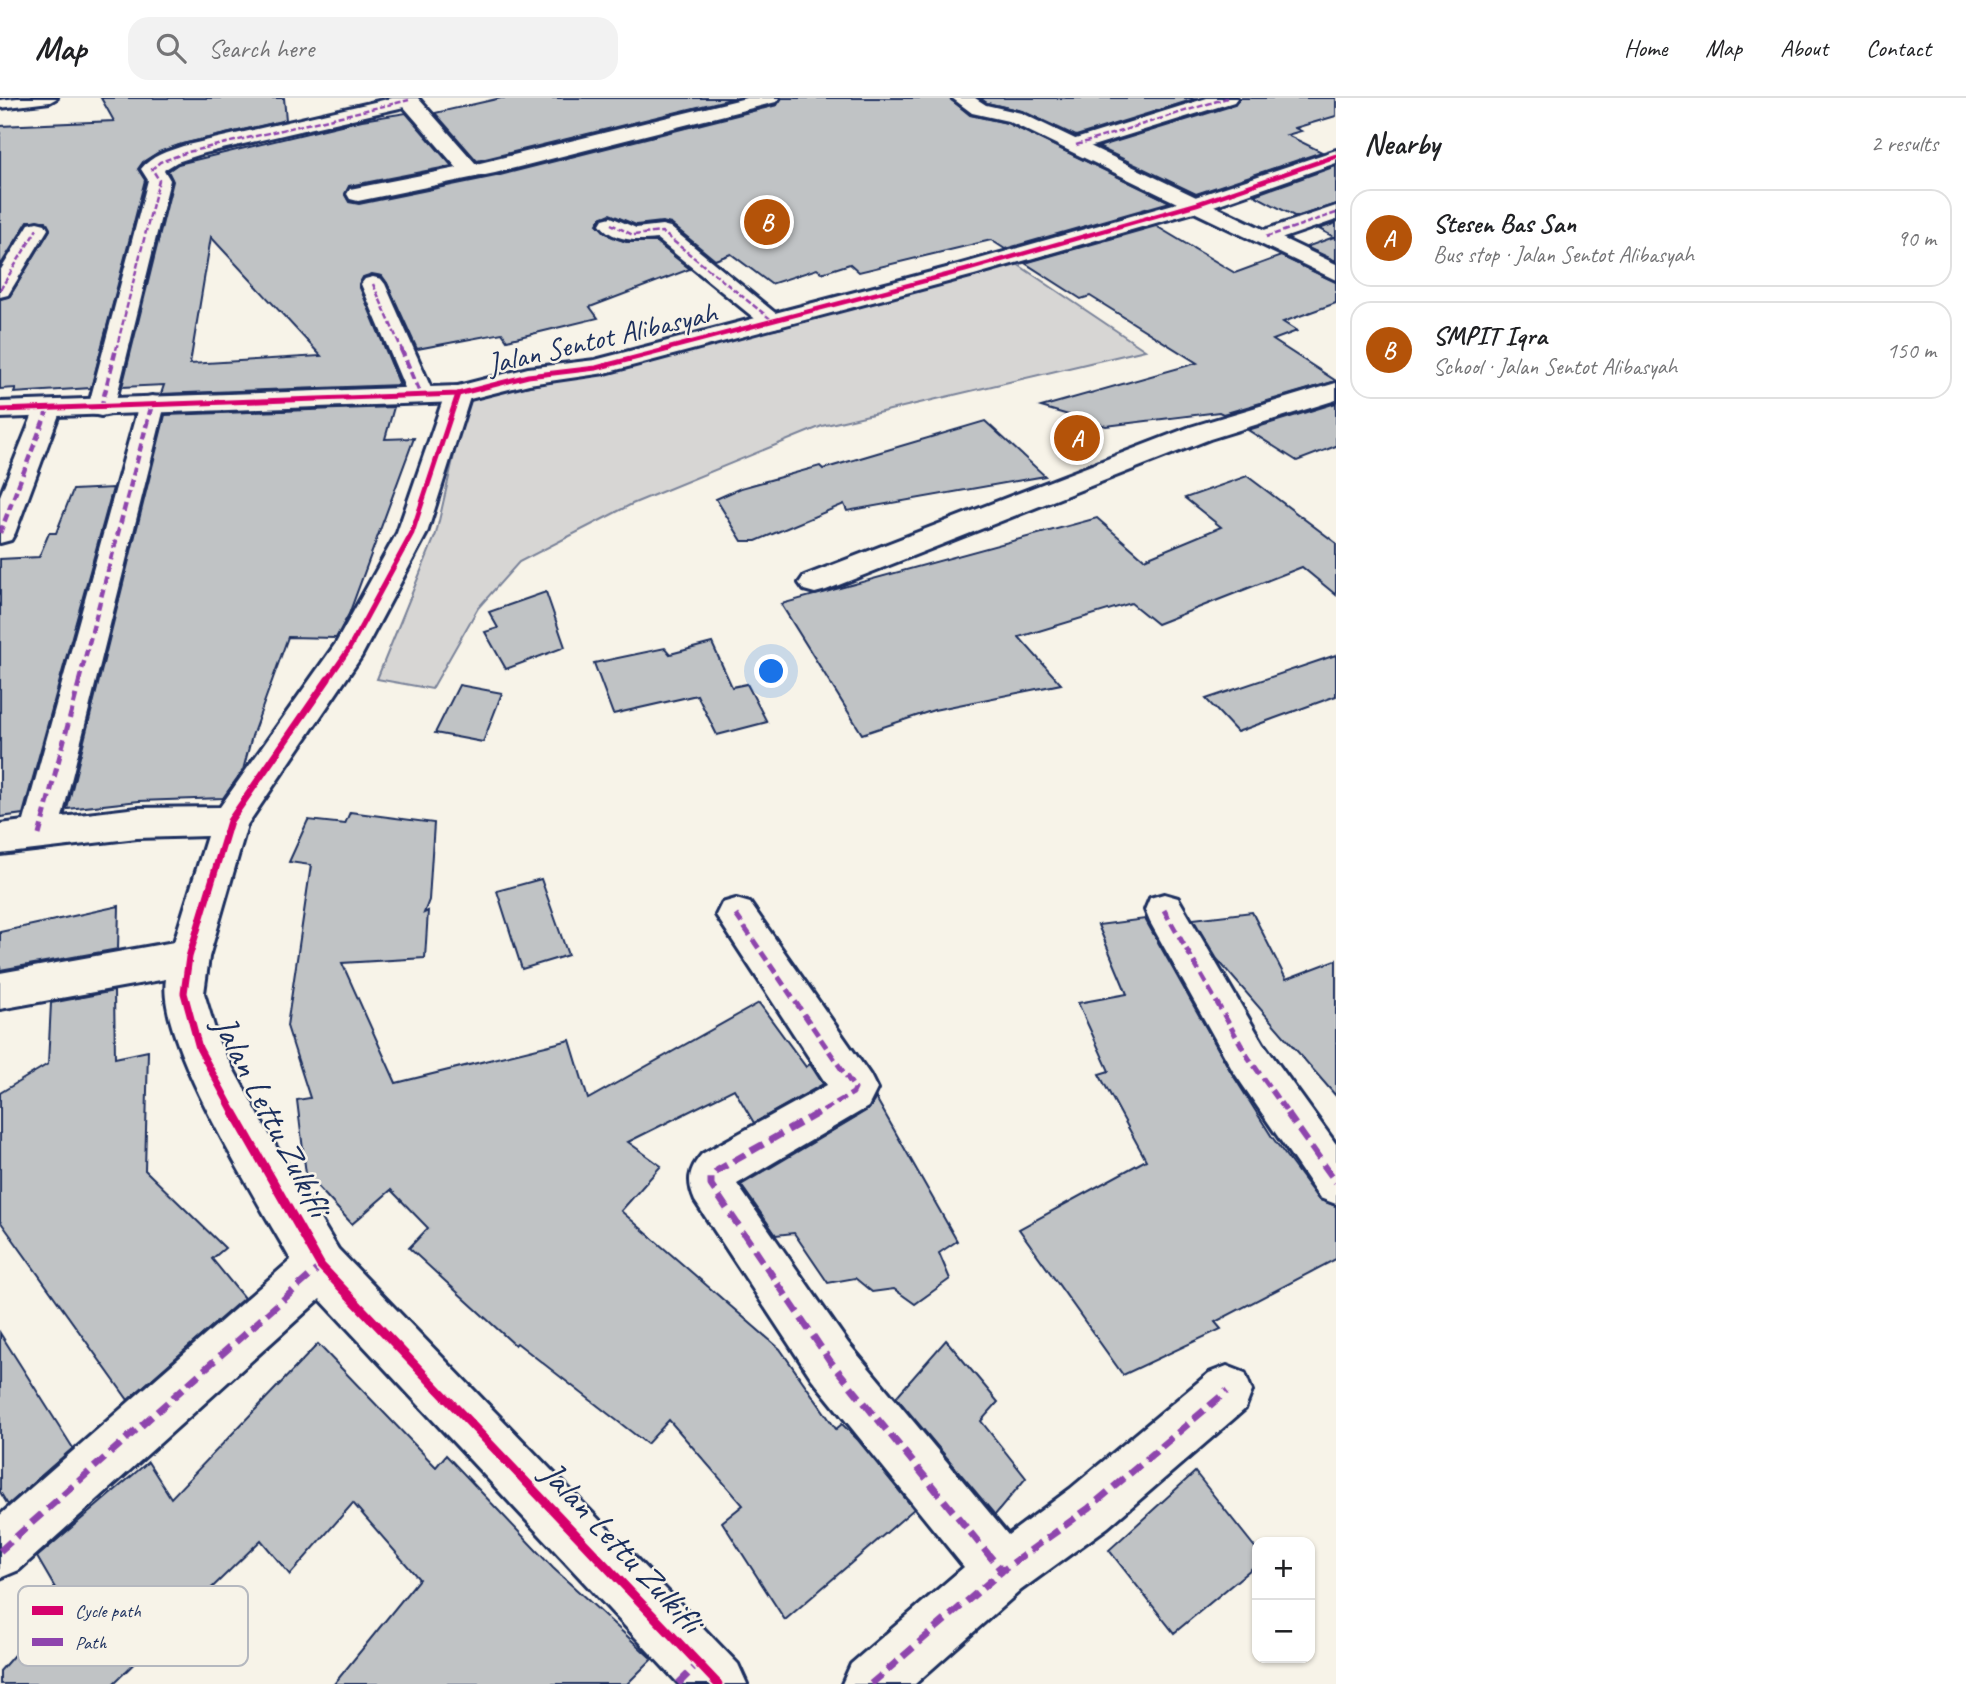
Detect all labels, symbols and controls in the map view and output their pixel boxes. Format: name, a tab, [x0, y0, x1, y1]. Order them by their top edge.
search box	[128, 17, 618, 80]
text: Map	[35, 27, 86, 69]
icon: search	[152, 29, 190, 67]
text: Search here	[208, 32, 314, 65]
text: Home	[1624, 33, 1667, 63]
text: Map	[1705, 33, 1742, 63]
text: About	[1780, 33, 1828, 63]
text: Contact	[1866, 33, 1931, 63]
text: Nearby	[1364, 125, 1440, 163]
text: 2 results	[1871, 129, 1938, 158]
pin: B	[744, 196, 790, 248]
text: Stesen Bas San	[1433, 207, 1576, 240]
text: A	[1383, 224, 1395, 253]
text: 90 m	[1897, 224, 1936, 253]
text: Bus stop · Jalan Sentot Alibasyah	[1433, 240, 1694, 269]
street label: Jalan Sentot Alibasyah	[482, 293, 722, 383]
text: SMPIT Iqra	[1433, 319, 1547, 352]
text: B	[1383, 336, 1395, 365]
text: 150 m	[1887, 336, 1936, 365]
text: School · Jalan Sentot Alibasyah	[1433, 352, 1677, 381]
pin: A	[1054, 412, 1100, 464]
your location	[754, 654, 788, 688]
street label: Jalan Lettu Zulkifli	[201, 1006, 344, 1228]
street label: Jalan Lettu Zulkifli	[529, 1450, 716, 1646]
map controls	[1252, 1537, 1315, 1663]
button: +	[1252, 1537, 1315, 1600]
legend	[18, 1586, 248, 1666]
text: Cycle path	[75, 1599, 141, 1623]
button: −	[1252, 1600, 1315, 1663]
text: Path	[75, 1631, 108, 1655]

